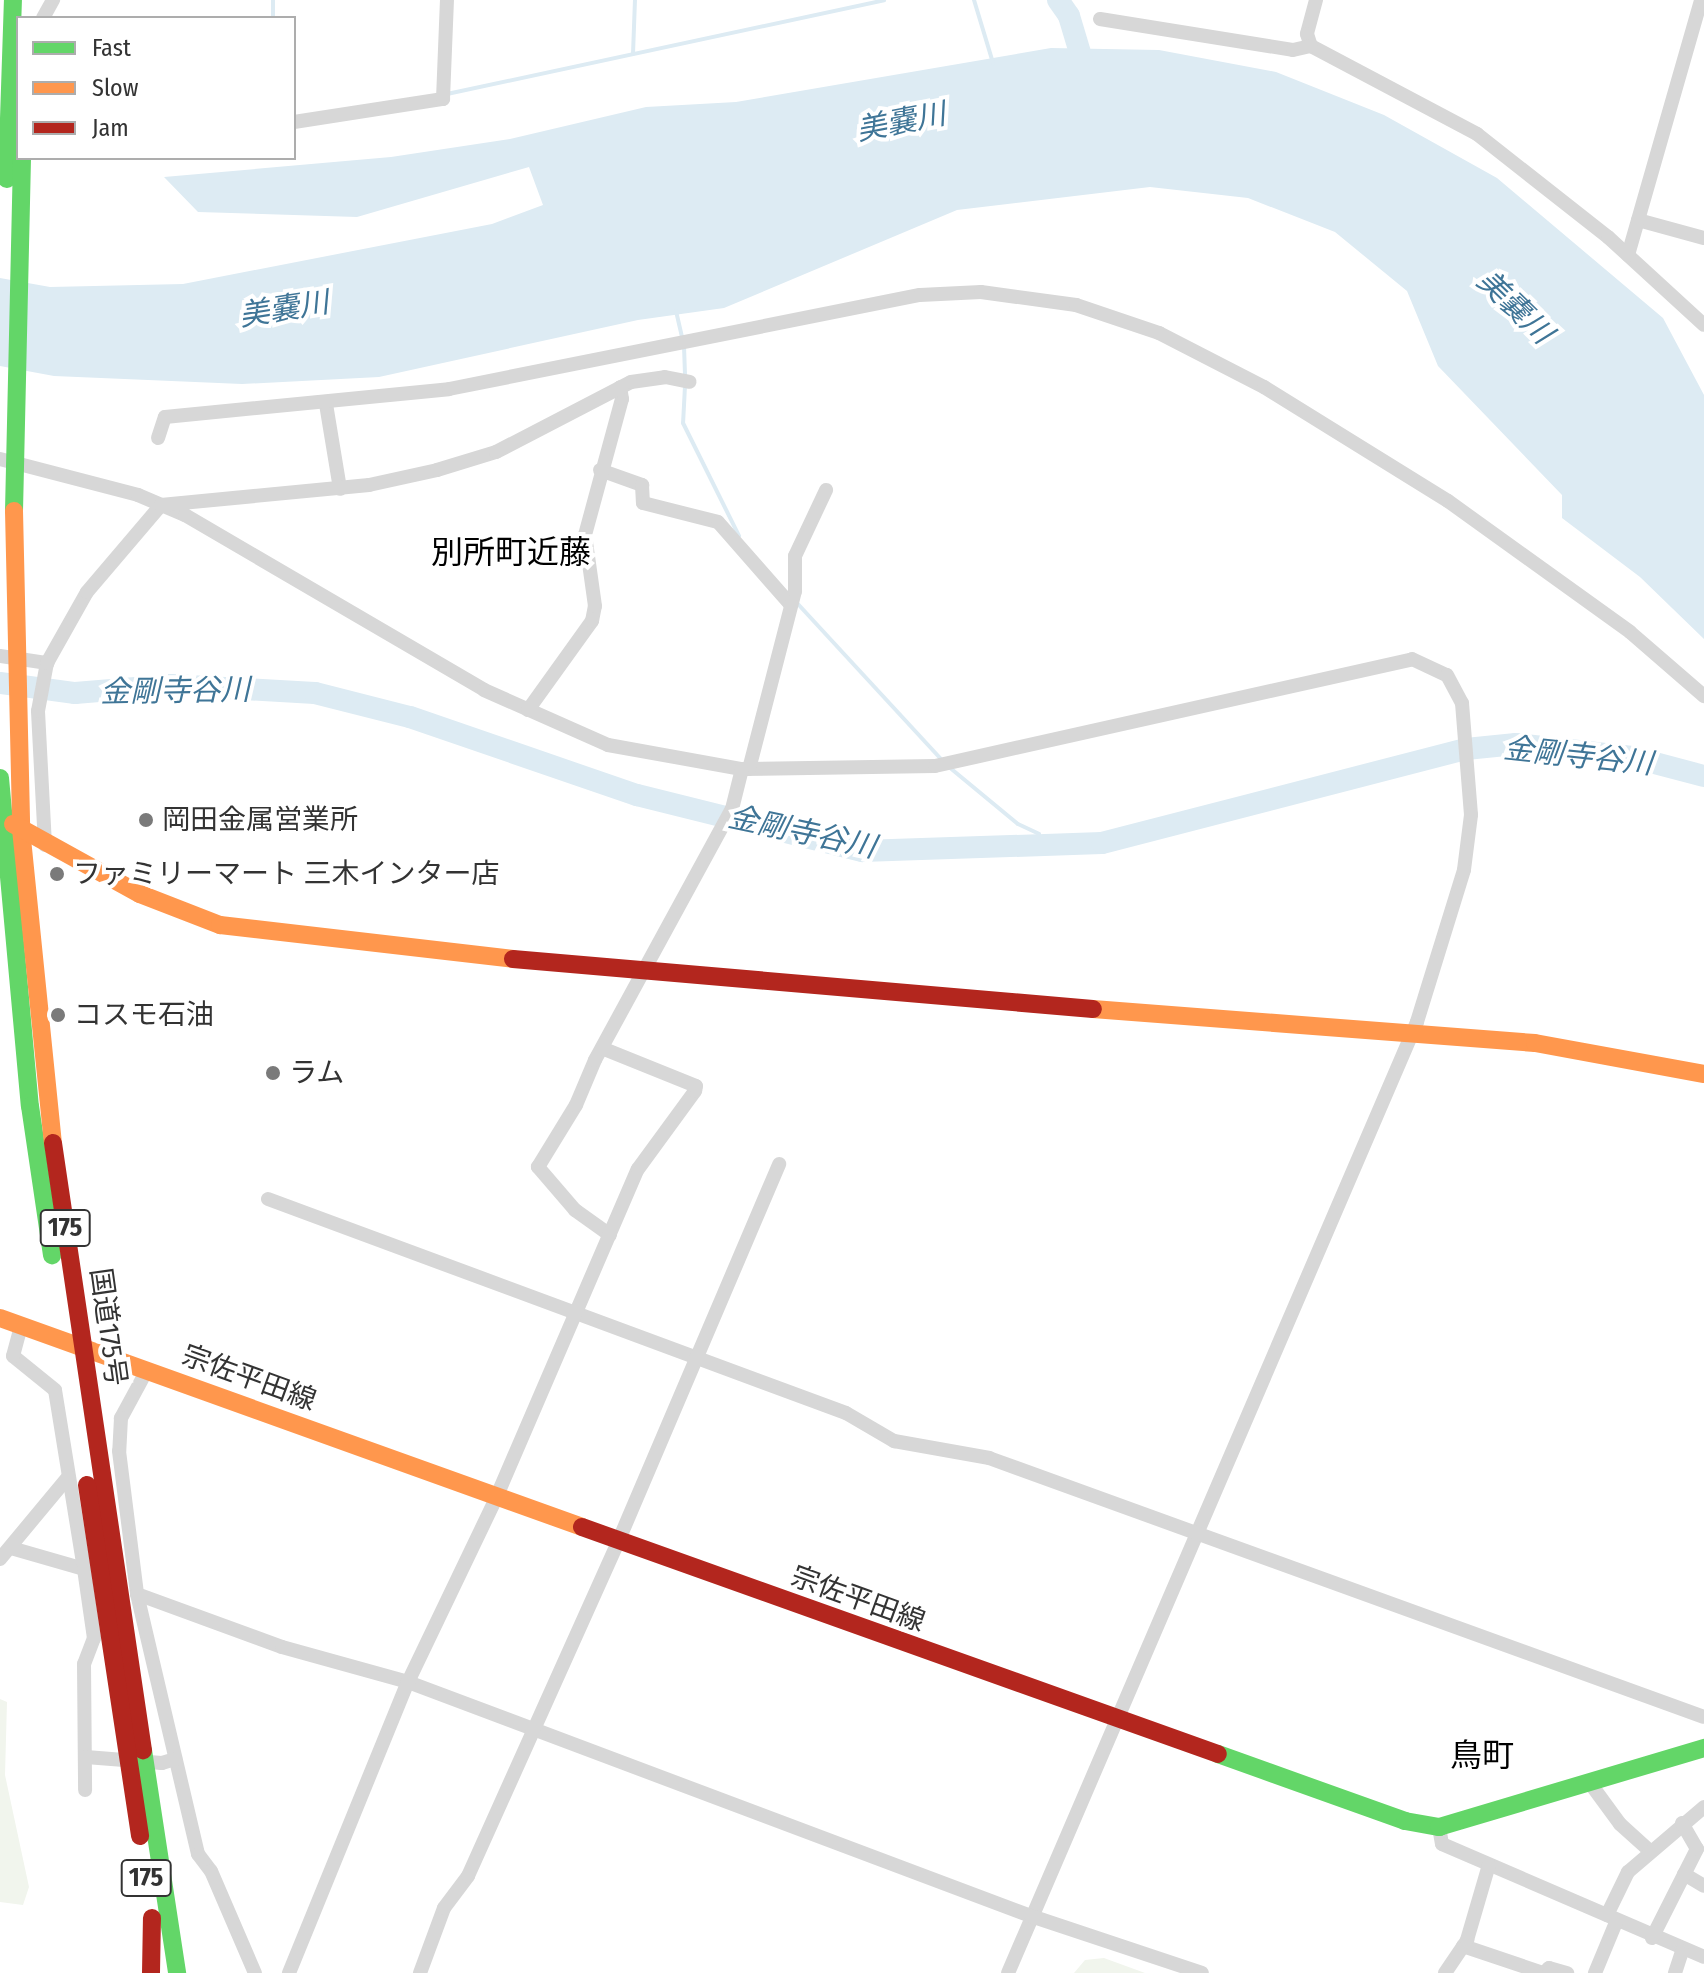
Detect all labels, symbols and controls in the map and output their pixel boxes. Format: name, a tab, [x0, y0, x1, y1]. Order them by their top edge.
legend	[16, 16, 296, 160]
text: Fast	[92, 34, 131, 62]
text: Slow	[92, 74, 138, 102]
water label: 美嚢川	[853, 96, 949, 148]
text: Jam	[92, 114, 129, 142]
water label: 美嚢川	[1470, 263, 1560, 351]
water label: 美嚢川	[237, 284, 331, 334]
district label: 別所町近藤	[431, 533, 591, 571]
water label: 金剛寺谷川	[100, 672, 250, 710]
water label: 金剛寺谷川	[1502, 730, 1654, 782]
water label: 金剛寺谷川	[725, 799, 879, 865]
place label: 岡田金属営業所	[162, 803, 358, 837]
marker: 岡田金属営業所	[137, 811, 155, 829]
place label: ファミリーマート 三木インター店	[73, 857, 500, 891]
marker: ファミリーマート 三木インター店	[48, 865, 66, 883]
place label: コスモ石油	[74, 998, 214, 1032]
marker: コスモ石油	[49, 1006, 67, 1024]
place label: ラム	[289, 1056, 345, 1090]
marker: ラム	[264, 1064, 282, 1082]
road number: 175	[39, 1206, 91, 1250]
street label: 国道175号	[83, 1266, 133, 1388]
street label: 宗佐平田線	[177, 1338, 321, 1418]
street label: 宗佐平田線	[786, 1559, 930, 1639]
district label: 鳥町	[1450, 1736, 1514, 1774]
road number: 175	[120, 1856, 172, 1900]

